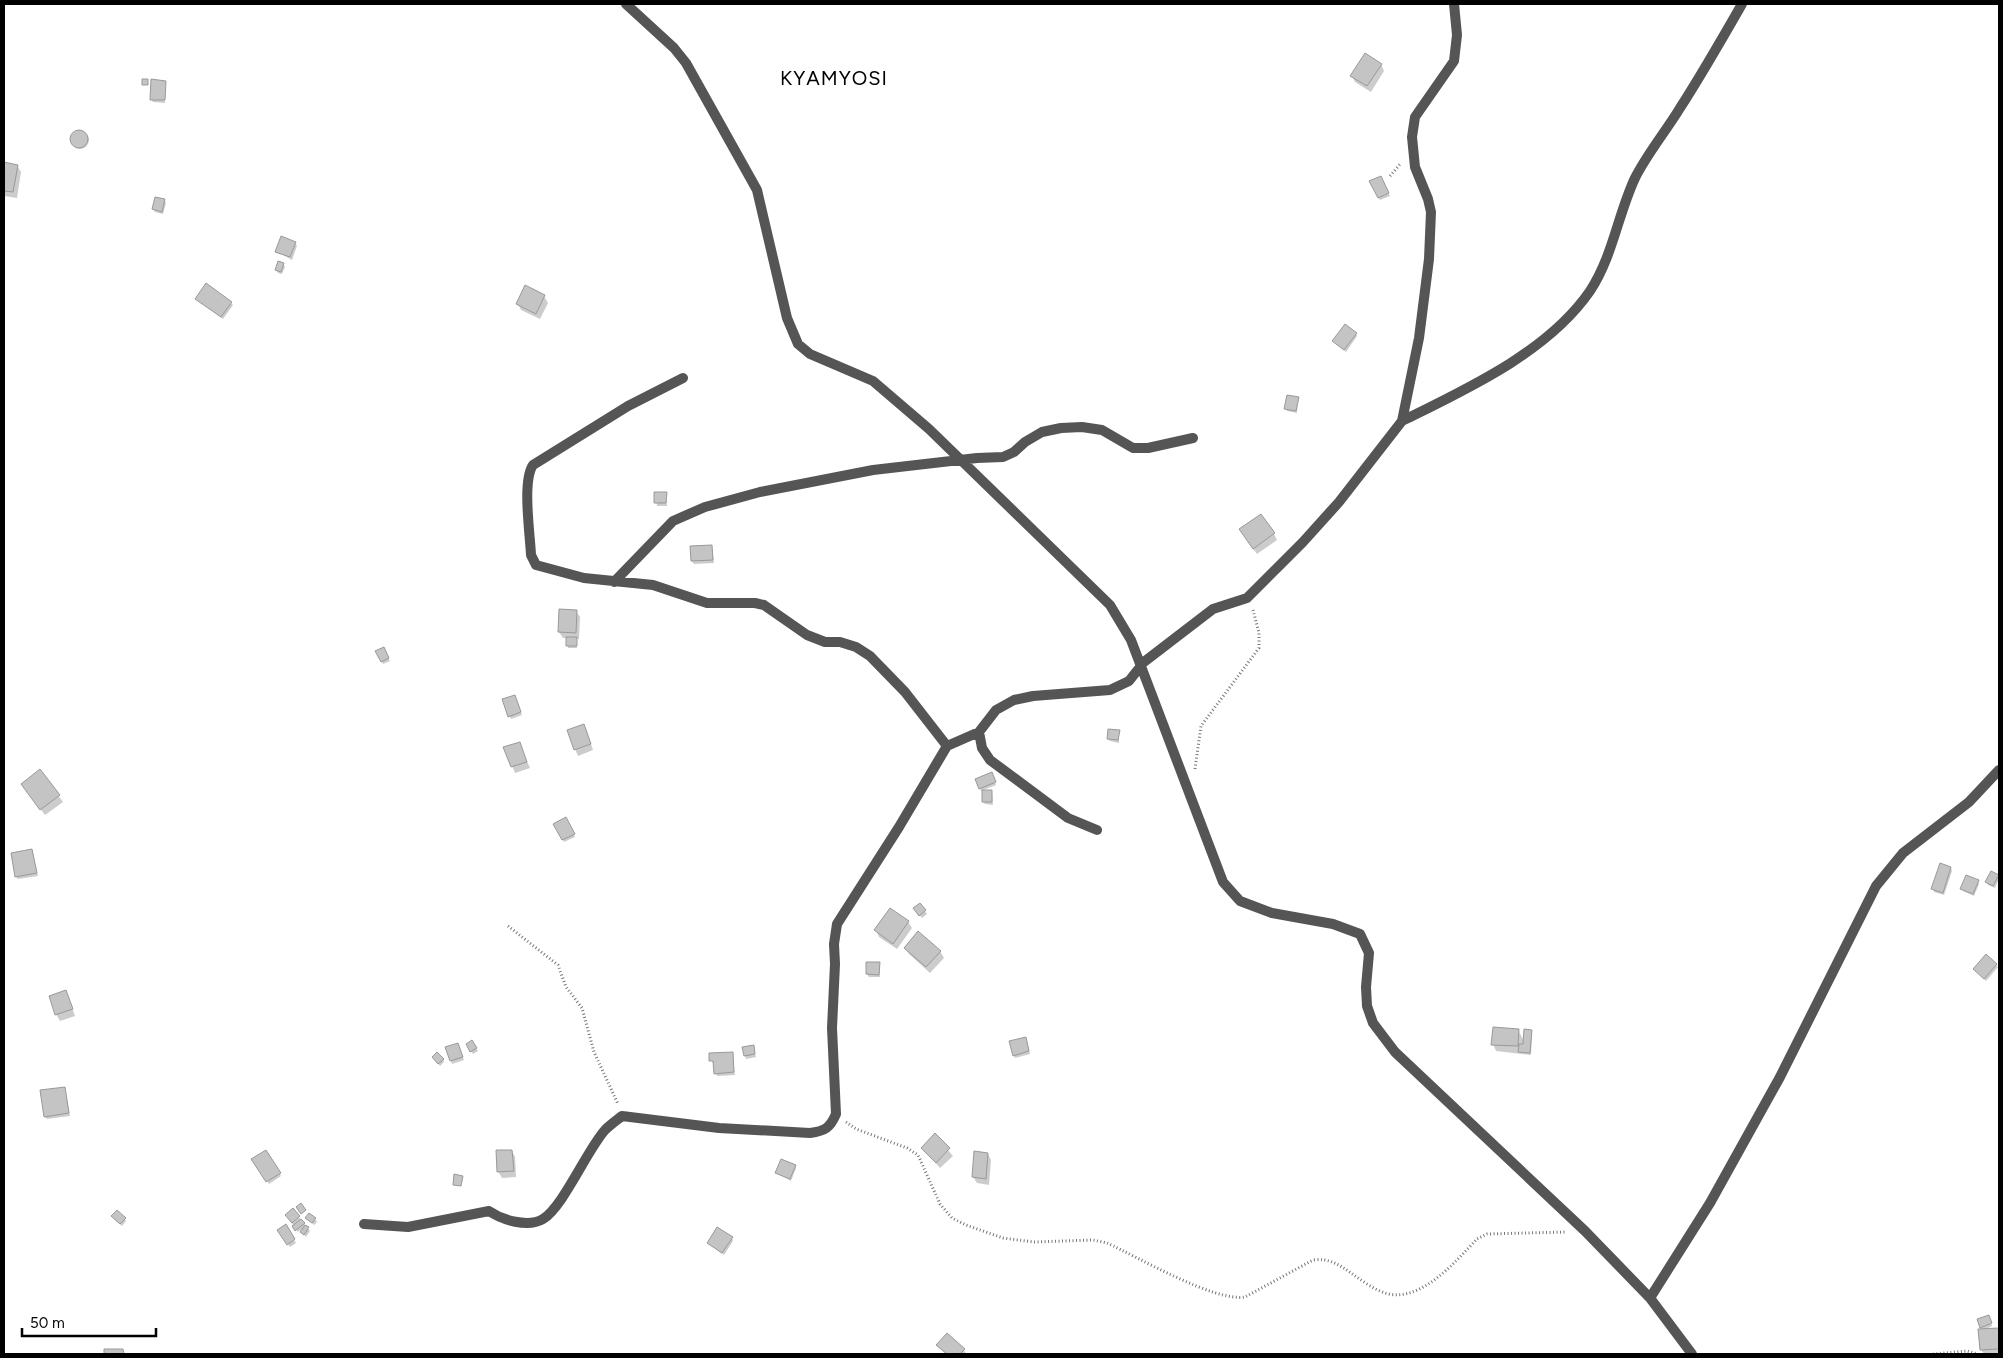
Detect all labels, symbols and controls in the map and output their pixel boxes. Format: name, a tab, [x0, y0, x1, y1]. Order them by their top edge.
district label: KYAMYOSI	[780, 66, 888, 90]
scale bar	[22, 1306, 156, 1338]
text: 50 m	[30, 1314, 65, 1332]

